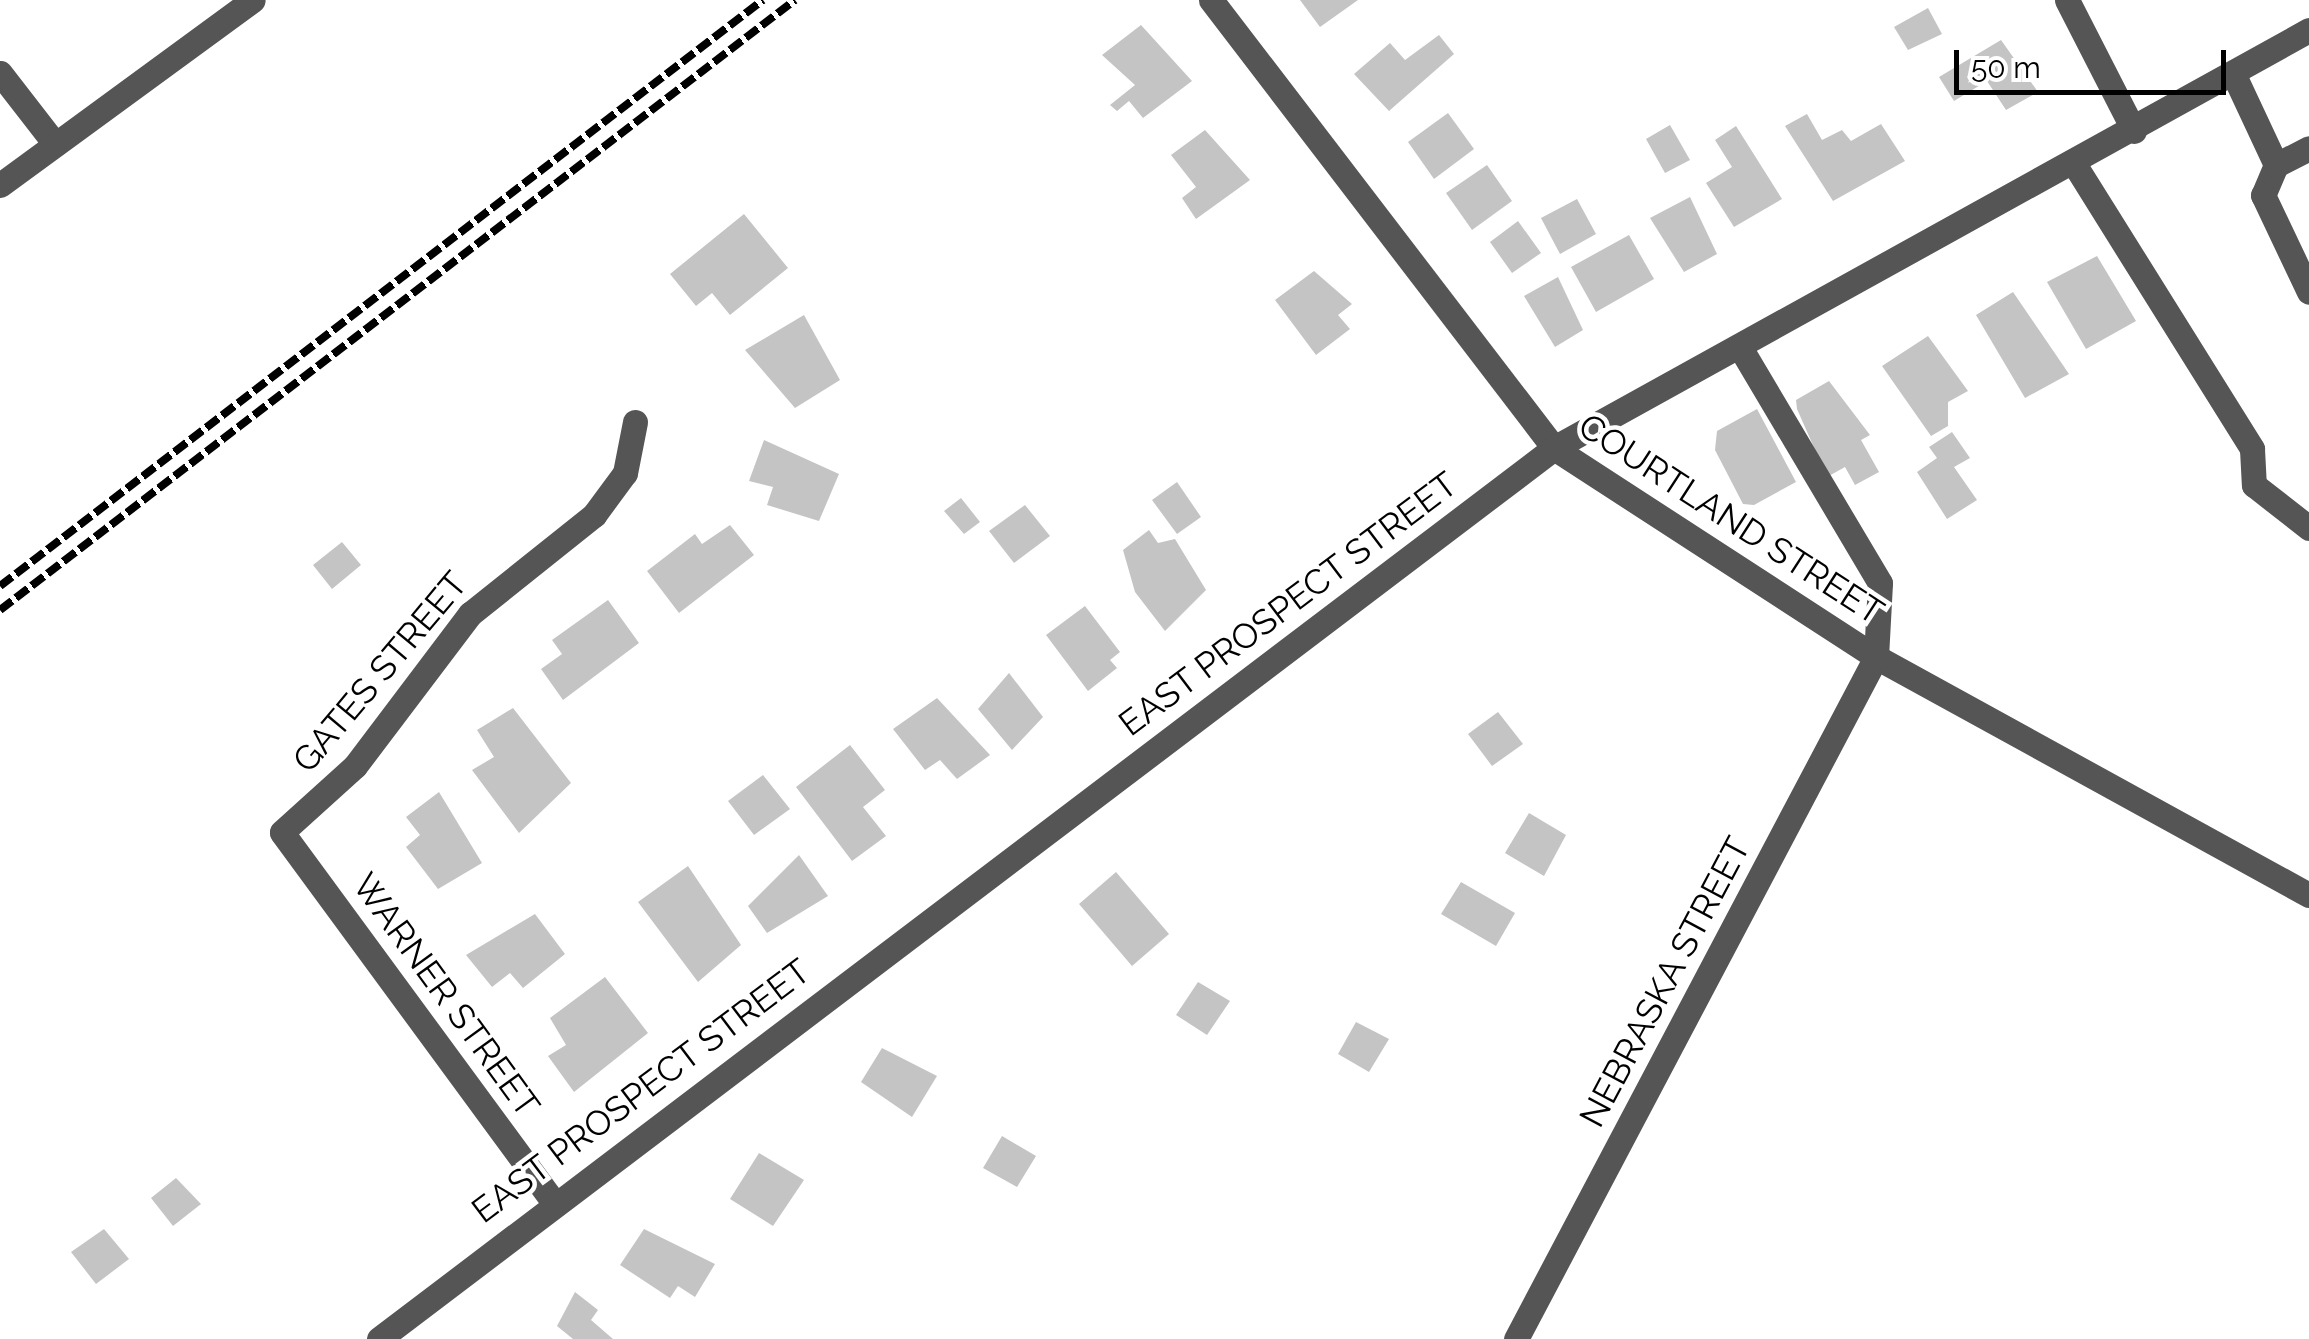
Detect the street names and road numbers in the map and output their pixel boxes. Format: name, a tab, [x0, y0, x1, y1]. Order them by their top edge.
street label: COURTLAND STREET	[1571, 405, 1891, 633]
street label: EAST PROSPECT STREET	[1110, 463, 1466, 745]
street label: GATES STREET	[284, 563, 476, 781]
street label: NEBRASKA STREET	[1571, 829, 1759, 1135]
street label: WARNER STREET	[344, 865, 548, 1125]
street label: EAST PROSPECT STREET	[463, 950, 819, 1232]

